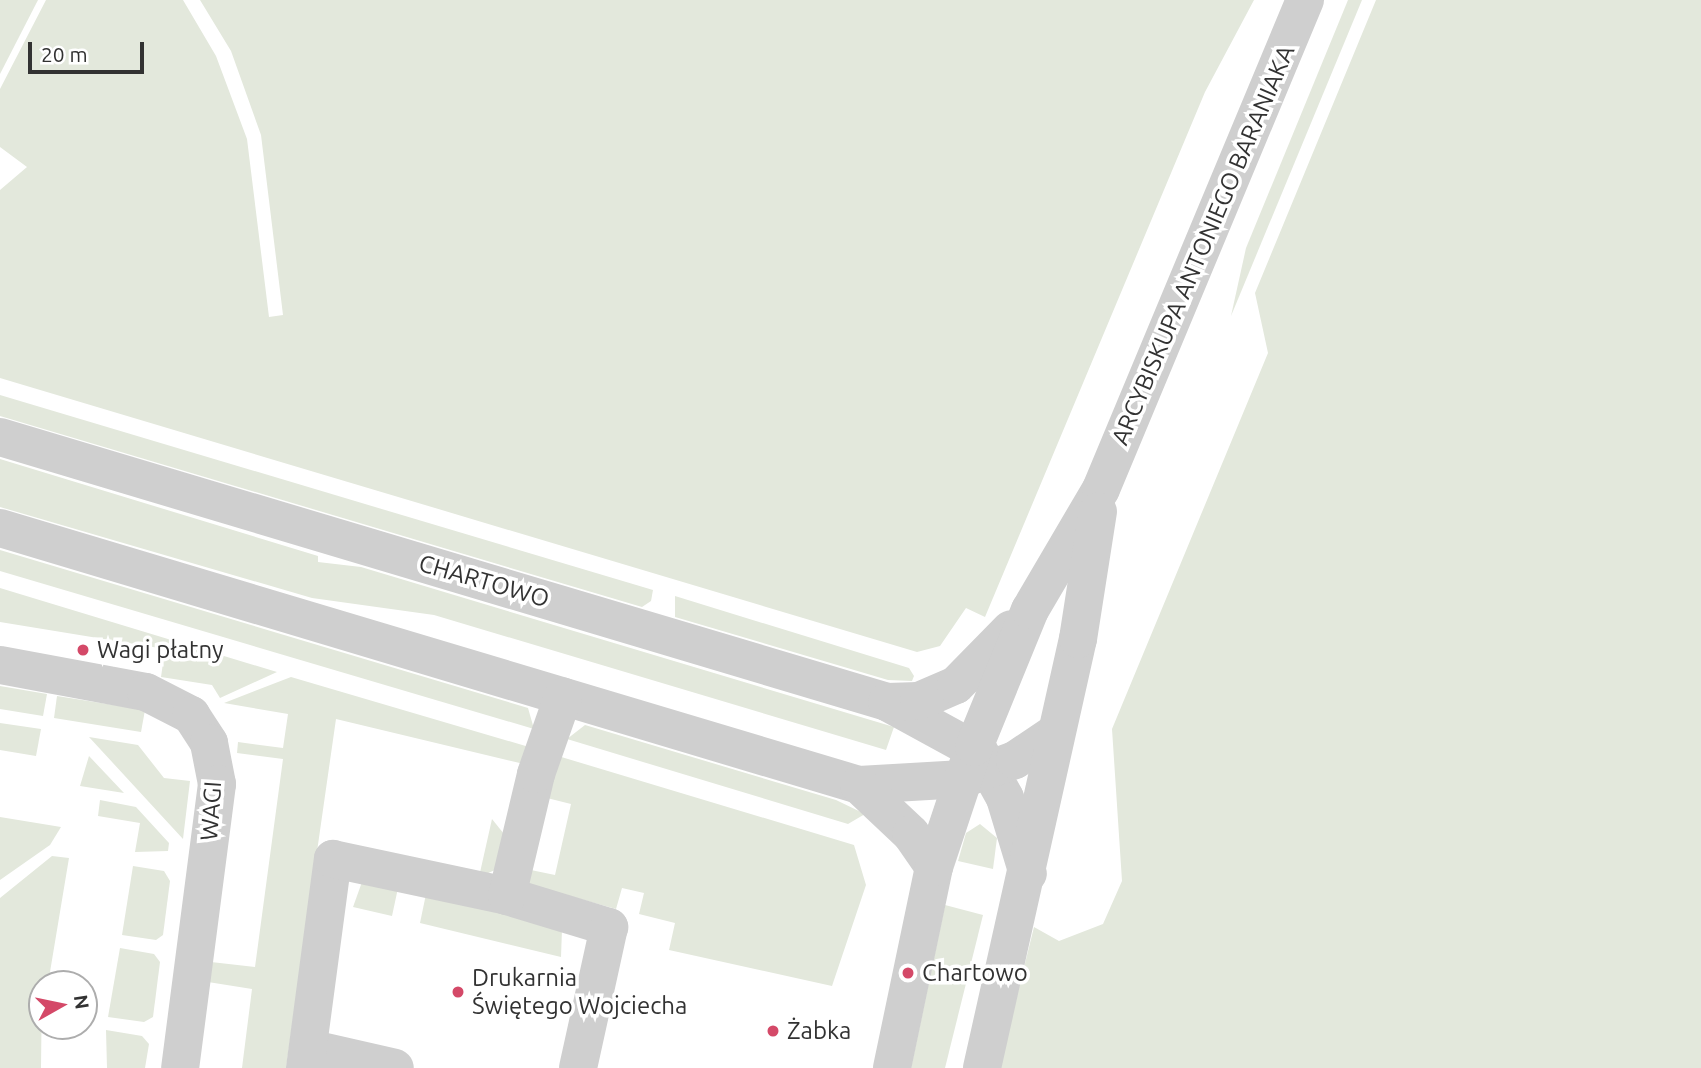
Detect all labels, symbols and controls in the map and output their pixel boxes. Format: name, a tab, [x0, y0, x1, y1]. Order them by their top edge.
scale bar	[32, 28, 147, 72]
street label: ARCYBISKUPA ANTONIEGO BARANIAKA	[1105, 41, 1301, 449]
text: 20 m	[41, 42, 88, 66]
street label: CHARTOWO	[415, 549, 553, 613]
place label: Wagi płatny	[97, 636, 224, 664]
marker: Wagi płatny	[75, 642, 91, 658]
street label: WAGI	[195, 780, 227, 842]
place label: Chartowo	[922, 959, 1028, 987]
place label: Drukarnia Świętego Wojciecha	[472, 964, 687, 1020]
marker: Chartowo	[900, 965, 916, 981]
north arrow	[28, 970, 98, 1040]
marker: Drukarnia Świętego Wojciecha	[450, 984, 466, 1000]
text: N	[70, 993, 94, 1011]
place label: Żabka	[787, 1017, 851, 1045]
marker: Żabka	[765, 1023, 781, 1039]

